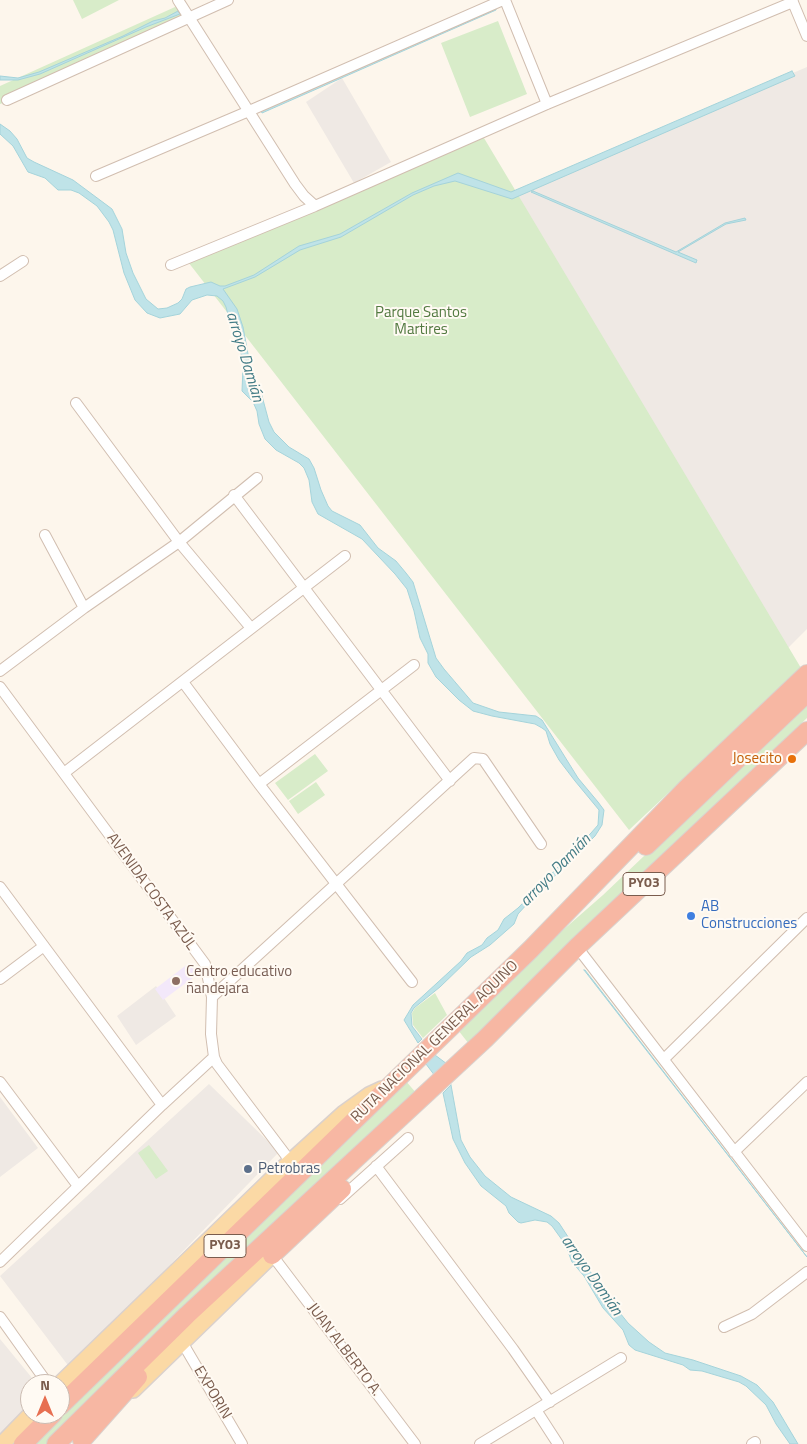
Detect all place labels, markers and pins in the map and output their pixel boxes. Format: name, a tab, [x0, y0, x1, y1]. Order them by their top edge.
place label: Josecito	[732, 750, 782, 768]
marker: Josecito	[786, 753, 798, 765]
place label: AB Construcciones	[701, 898, 797, 933]
marker: AB Construcciones	[685, 910, 697, 922]
place label: Centro educativo ñandejara	[186, 963, 292, 998]
marker: Centro educativo ñandejara	[170, 975, 182, 987]
place label: Petrobras	[258, 1160, 320, 1178]
marker: Petrobras	[242, 1163, 254, 1175]

